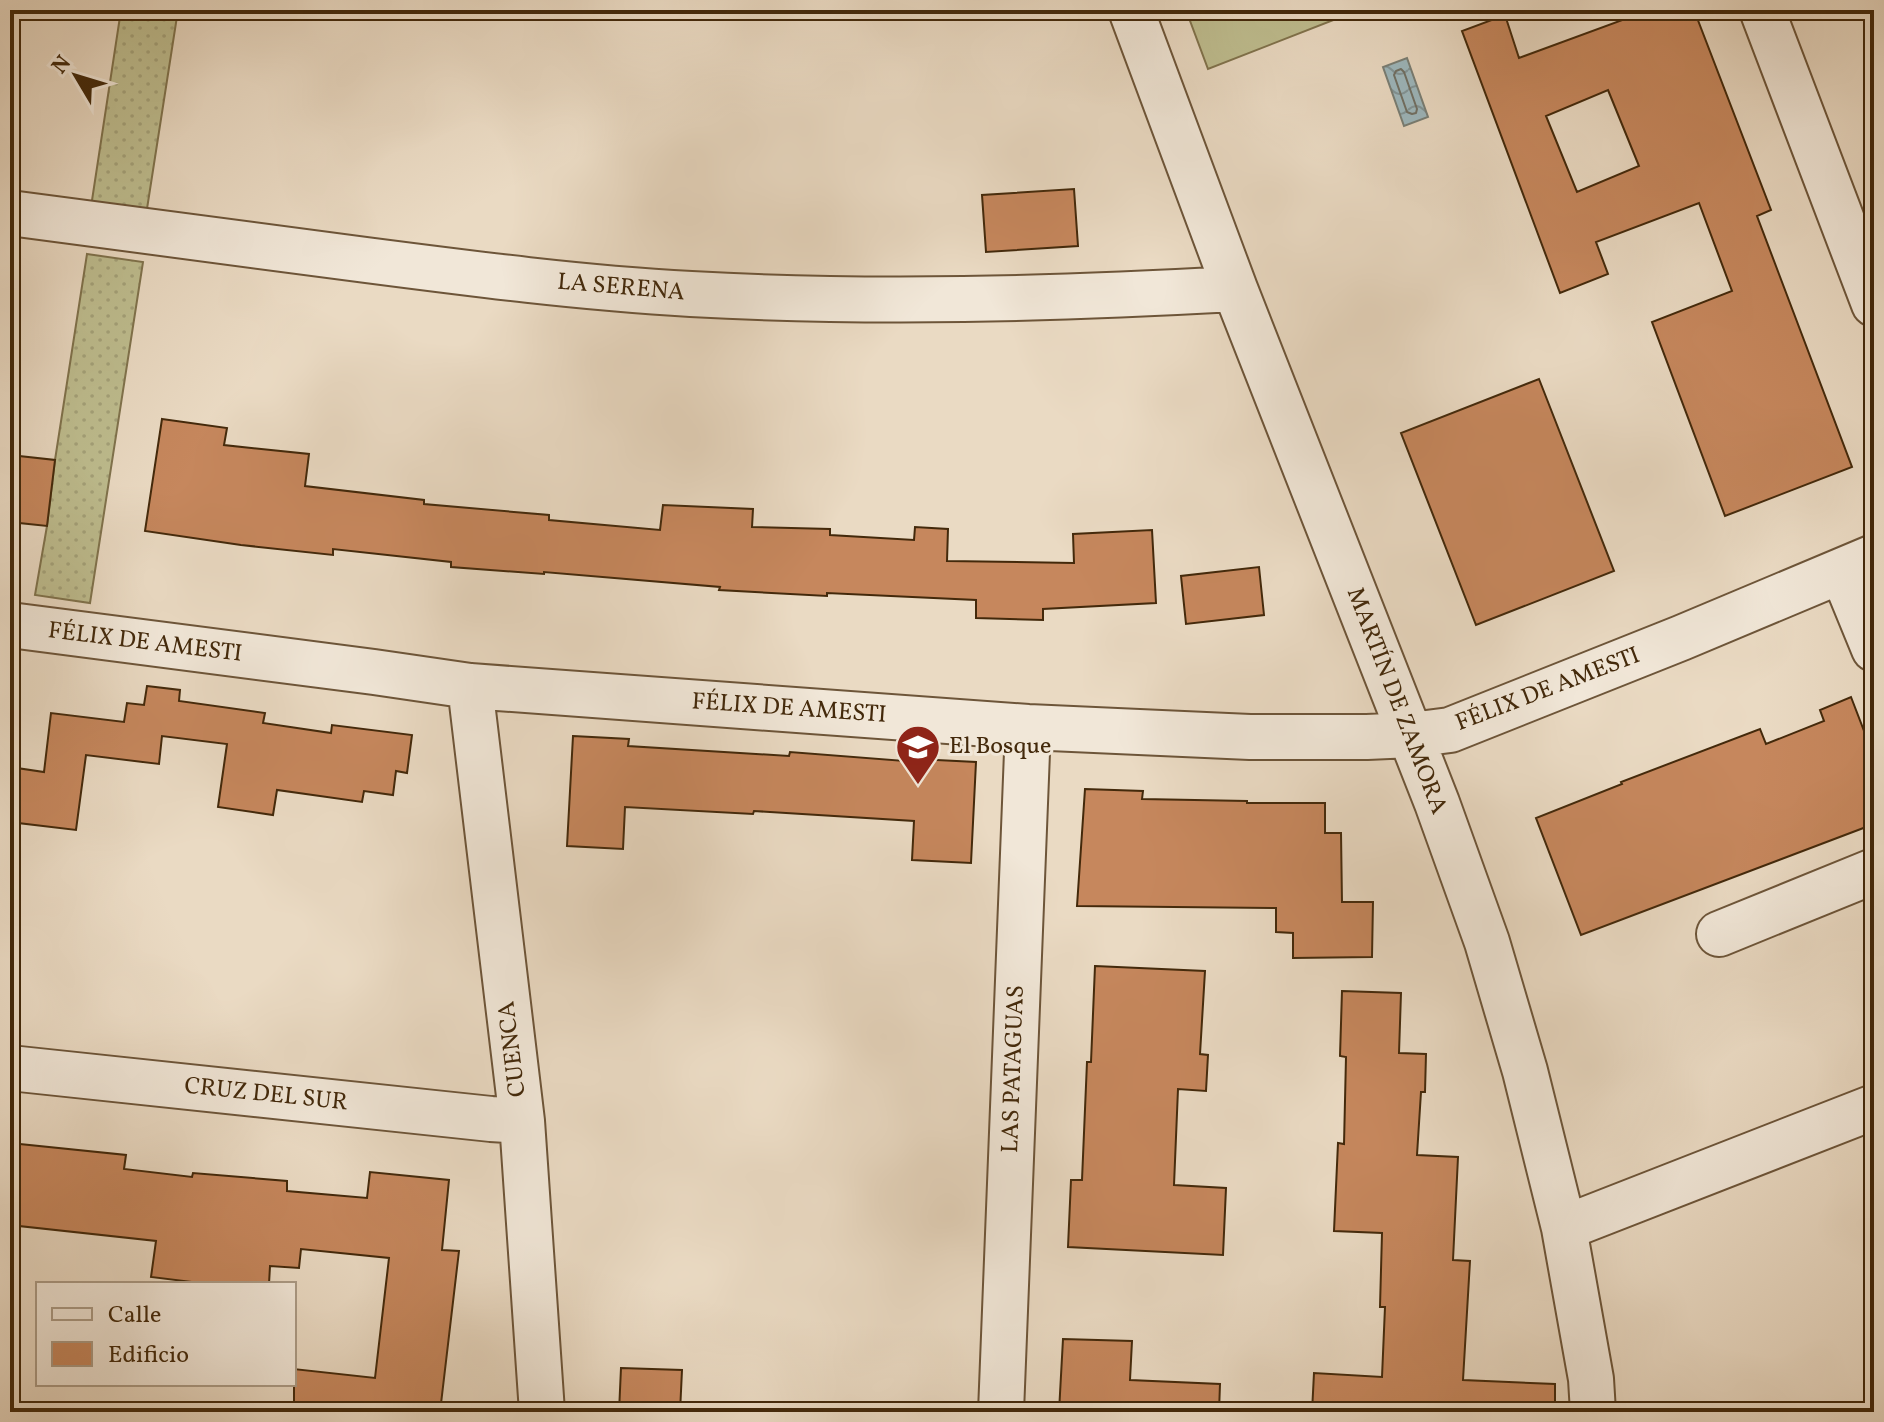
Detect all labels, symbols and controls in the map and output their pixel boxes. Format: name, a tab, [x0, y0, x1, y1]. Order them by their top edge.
north arrow	[36, 36, 116, 116]
text: N	[45, 49, 79, 81]
street label: LA SERENA	[556, 265, 686, 311]
street label: MARTÍN DE ZAMORA	[1337, 583, 1455, 819]
street label: FÉLIX DE AMESTI	[46, 614, 244, 672]
street label: FÉLIX DE AMESTI	[1451, 639, 1645, 741]
street label: FÉLIX DE AMESTI	[690, 685, 888, 733]
school or university icon: El Bosque	[894, 723, 942, 786]
place label: El Bosque	[949, 730, 1051, 764]
street label: LAS PATAGUAS	[994, 984, 1034, 1154]
street label: CUENCA	[490, 999, 536, 1099]
street label: CRUZ DEL SUR	[183, 1070, 349, 1120]
legend	[36, 1282, 296, 1386]
text: Calle	[108, 1299, 161, 1333]
text: Edificio	[108, 1339, 189, 1373]

